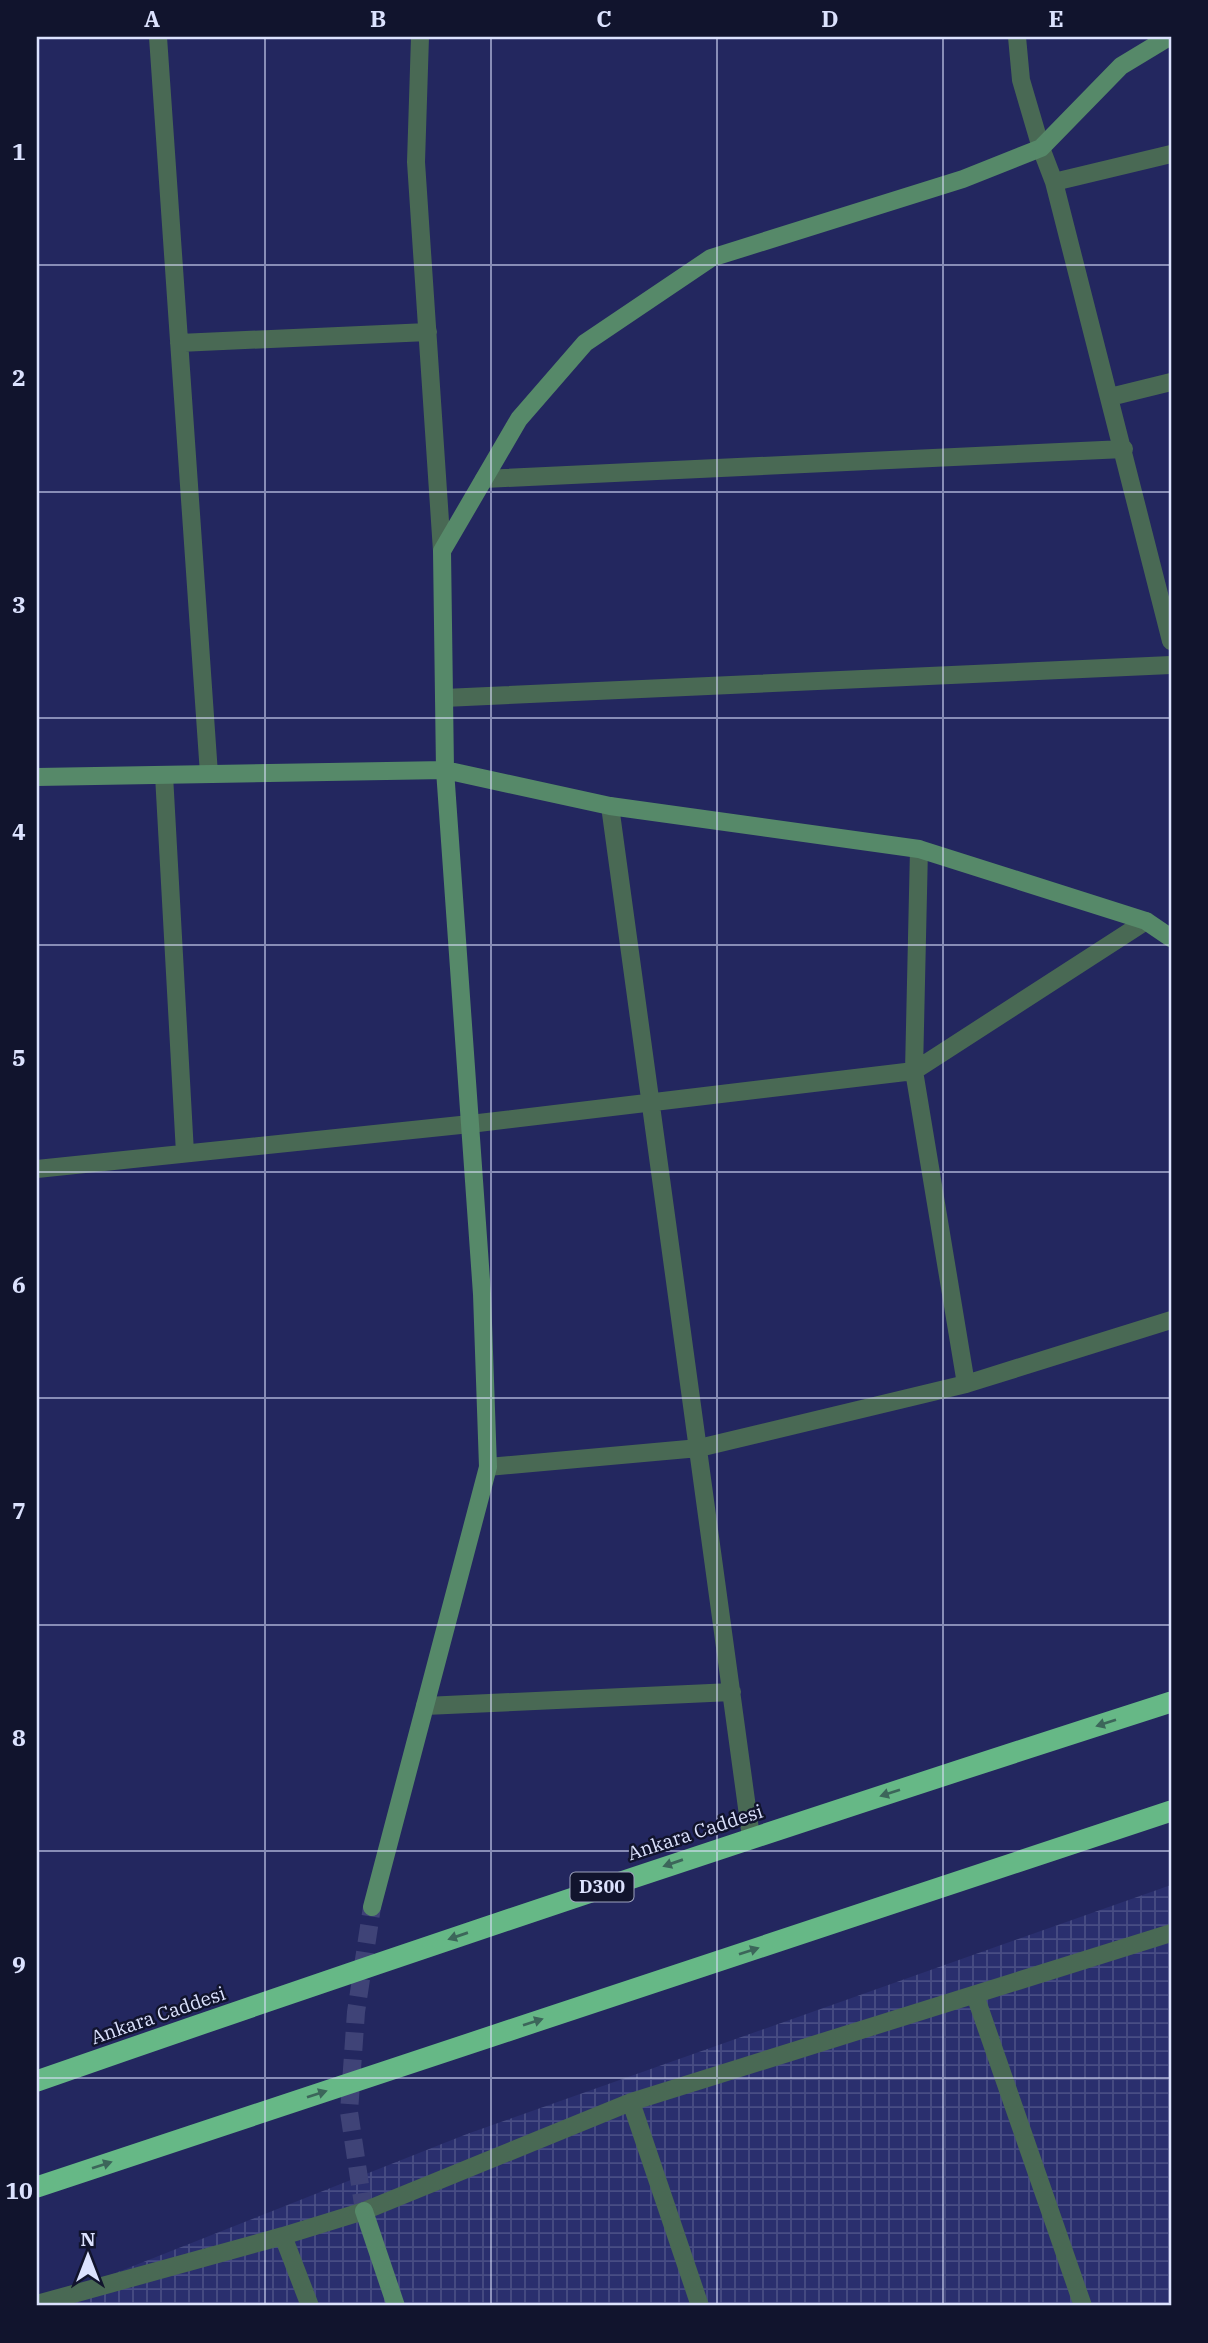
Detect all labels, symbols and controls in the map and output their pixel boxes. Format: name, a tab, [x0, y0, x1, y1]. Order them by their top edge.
text: A	[144, 3, 160, 33]
text: B	[370, 3, 386, 33]
text: C	[596, 3, 612, 33]
text: D	[821, 3, 839, 33]
text: E	[1048, 3, 1064, 33]
text: 1	[12, 136, 26, 166]
text: 2	[12, 362, 26, 392]
text: 3	[12, 589, 26, 619]
text: 4	[12, 816, 26, 846]
text: 5	[12, 1042, 26, 1072]
text: 6	[12, 1269, 26, 1299]
text: 7	[12, 1495, 26, 1525]
one-way arrow	[1096, 1718, 1117, 1729]
text: 8	[12, 1722, 26, 1752]
one-way arrow	[879, 1788, 900, 1798]
street label: Ankara Caddesi	[624, 1799, 766, 1865]
one-way arrow	[663, 1858, 684, 1869]
road number: D300	[570, 1872, 634, 1901]
one-way arrow	[447, 1931, 468, 1941]
one-way arrow	[739, 1945, 760, 1955]
text: 9	[12, 1949, 26, 1979]
street label: Ankara Caddesi	[87, 1981, 229, 2049]
one-way arrow	[523, 2016, 544, 2027]
one-way arrow	[307, 2088, 328, 2099]
one-way arrow	[91, 2159, 112, 2170]
text: 10	[5, 2175, 33, 2205]
north arrow	[52, 2220, 122, 2290]
text: N	[80, 2227, 96, 2251]

